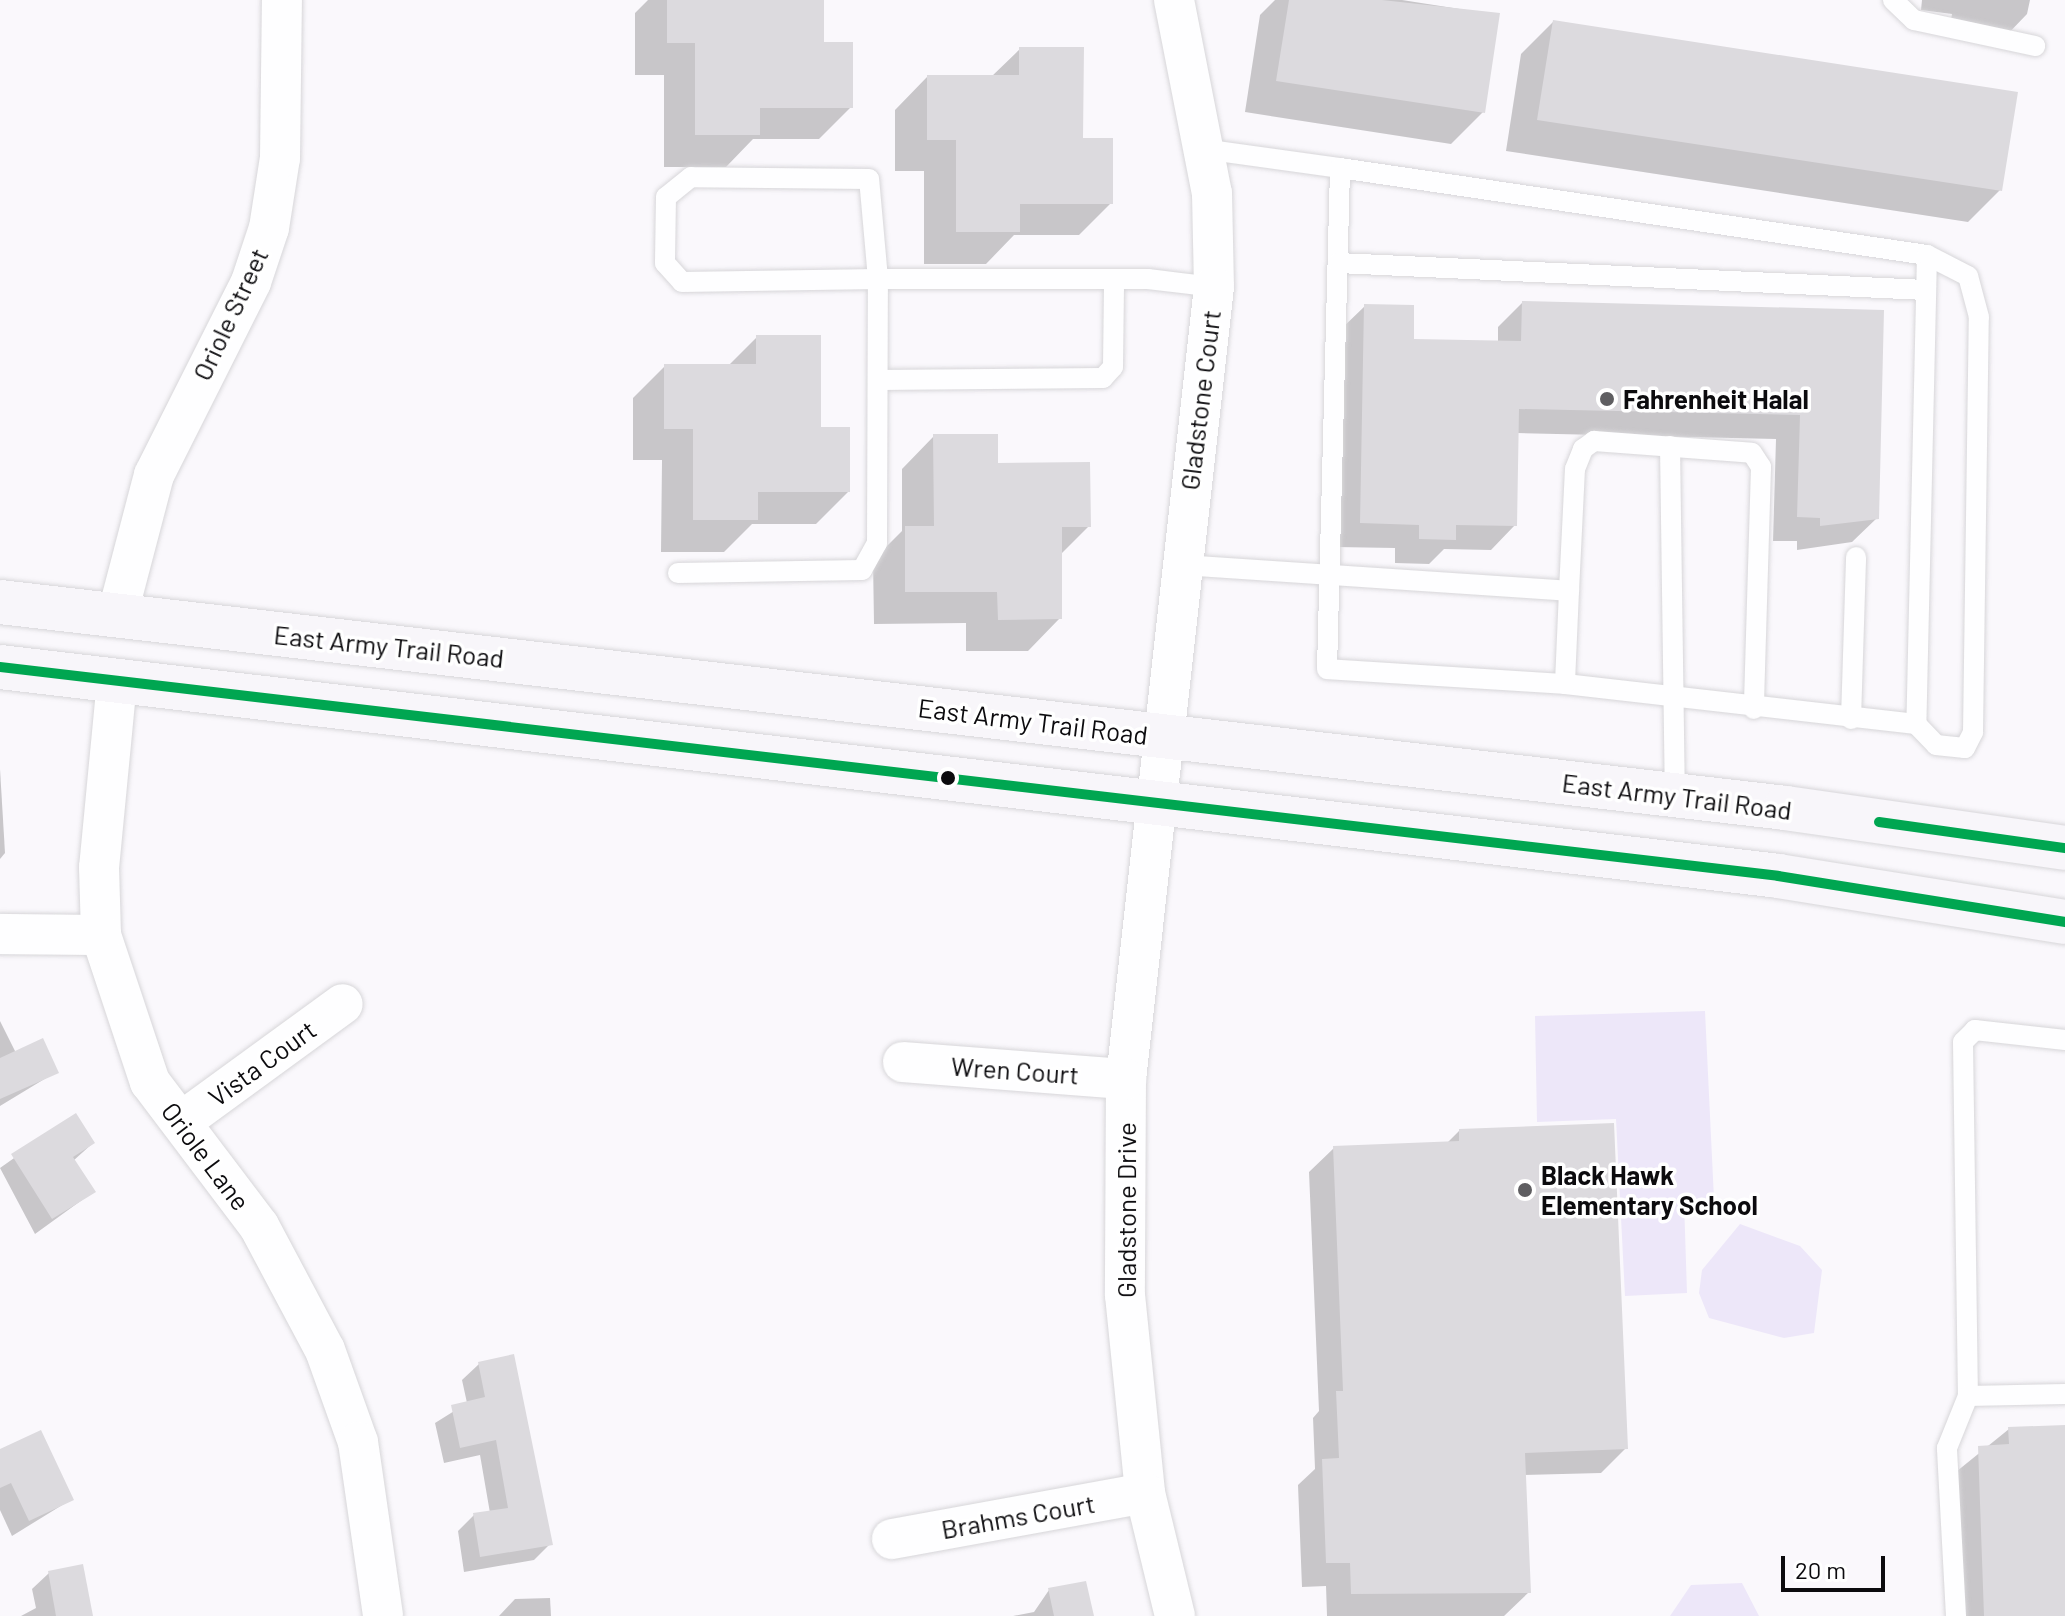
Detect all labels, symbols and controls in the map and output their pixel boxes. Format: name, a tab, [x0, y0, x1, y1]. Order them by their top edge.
street label: Oriole Street	[186, 243, 274, 385]
street label: Gladstone Court	[1173, 308, 1227, 492]
place label: Fahrenheit Halal	[1623, 383, 1809, 415]
marker: Fahrenheit Halal	[1598, 390, 1616, 408]
street label: East Army Trail Road	[272, 618, 506, 674]
street label: East Army Trail Road	[916, 691, 1150, 751]
street label: East Army Trail Road	[1560, 766, 1794, 826]
unlabelled marker	[940, 770, 956, 786]
street label: Vista Court	[202, 1013, 322, 1113]
street label: Wren Court	[950, 1050, 1080, 1090]
street label: Oriole Lane	[155, 1096, 257, 1216]
street label: Gladstone Drive	[1110, 1122, 1142, 1298]
place label: Black Hawk Elementary School	[1541, 1159, 1758, 1220]
marker: Black Hawk Elementary School	[1516, 1181, 1534, 1199]
street label: Brahms Court	[939, 1487, 1097, 1545]
scale bar	[1785, 1540, 1889, 1590]
text: 20 m	[1795, 1555, 1846, 1584]

